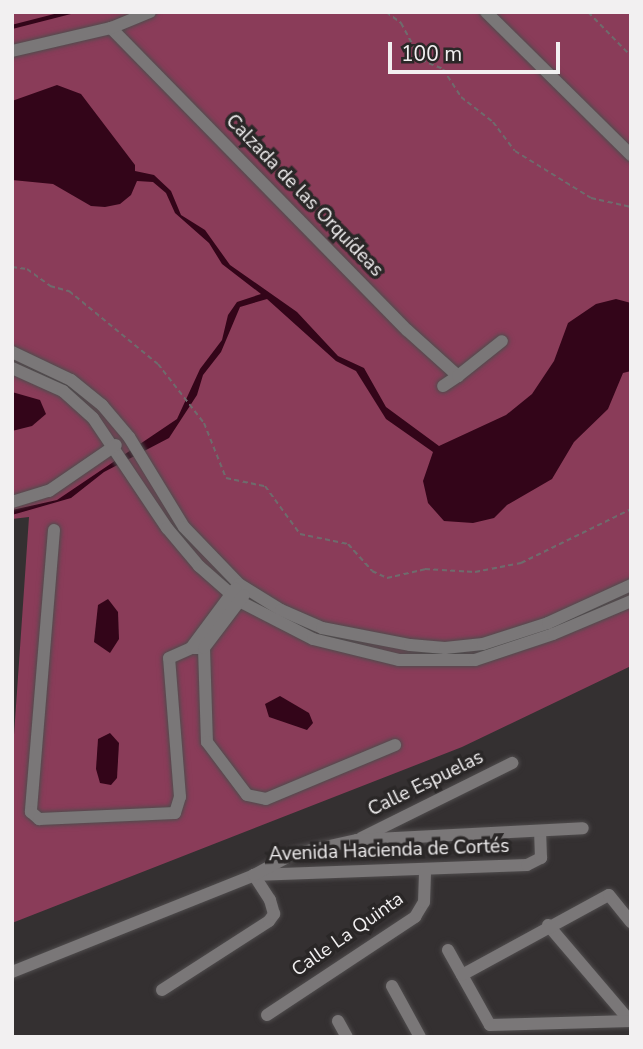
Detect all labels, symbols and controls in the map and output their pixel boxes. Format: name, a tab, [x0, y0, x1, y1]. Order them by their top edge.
scale bar	[391, 28, 562, 72]
text: 100 m	[401, 40, 462, 68]
street label: Calzada de las Orquídeas	[221, 110, 387, 282]
street label: Calle Espuelas	[365, 746, 487, 822]
street label: Avenida Hacienda de Cortés	[268, 835, 510, 867]
street label: Calle La Quinta	[288, 888, 408, 982]

